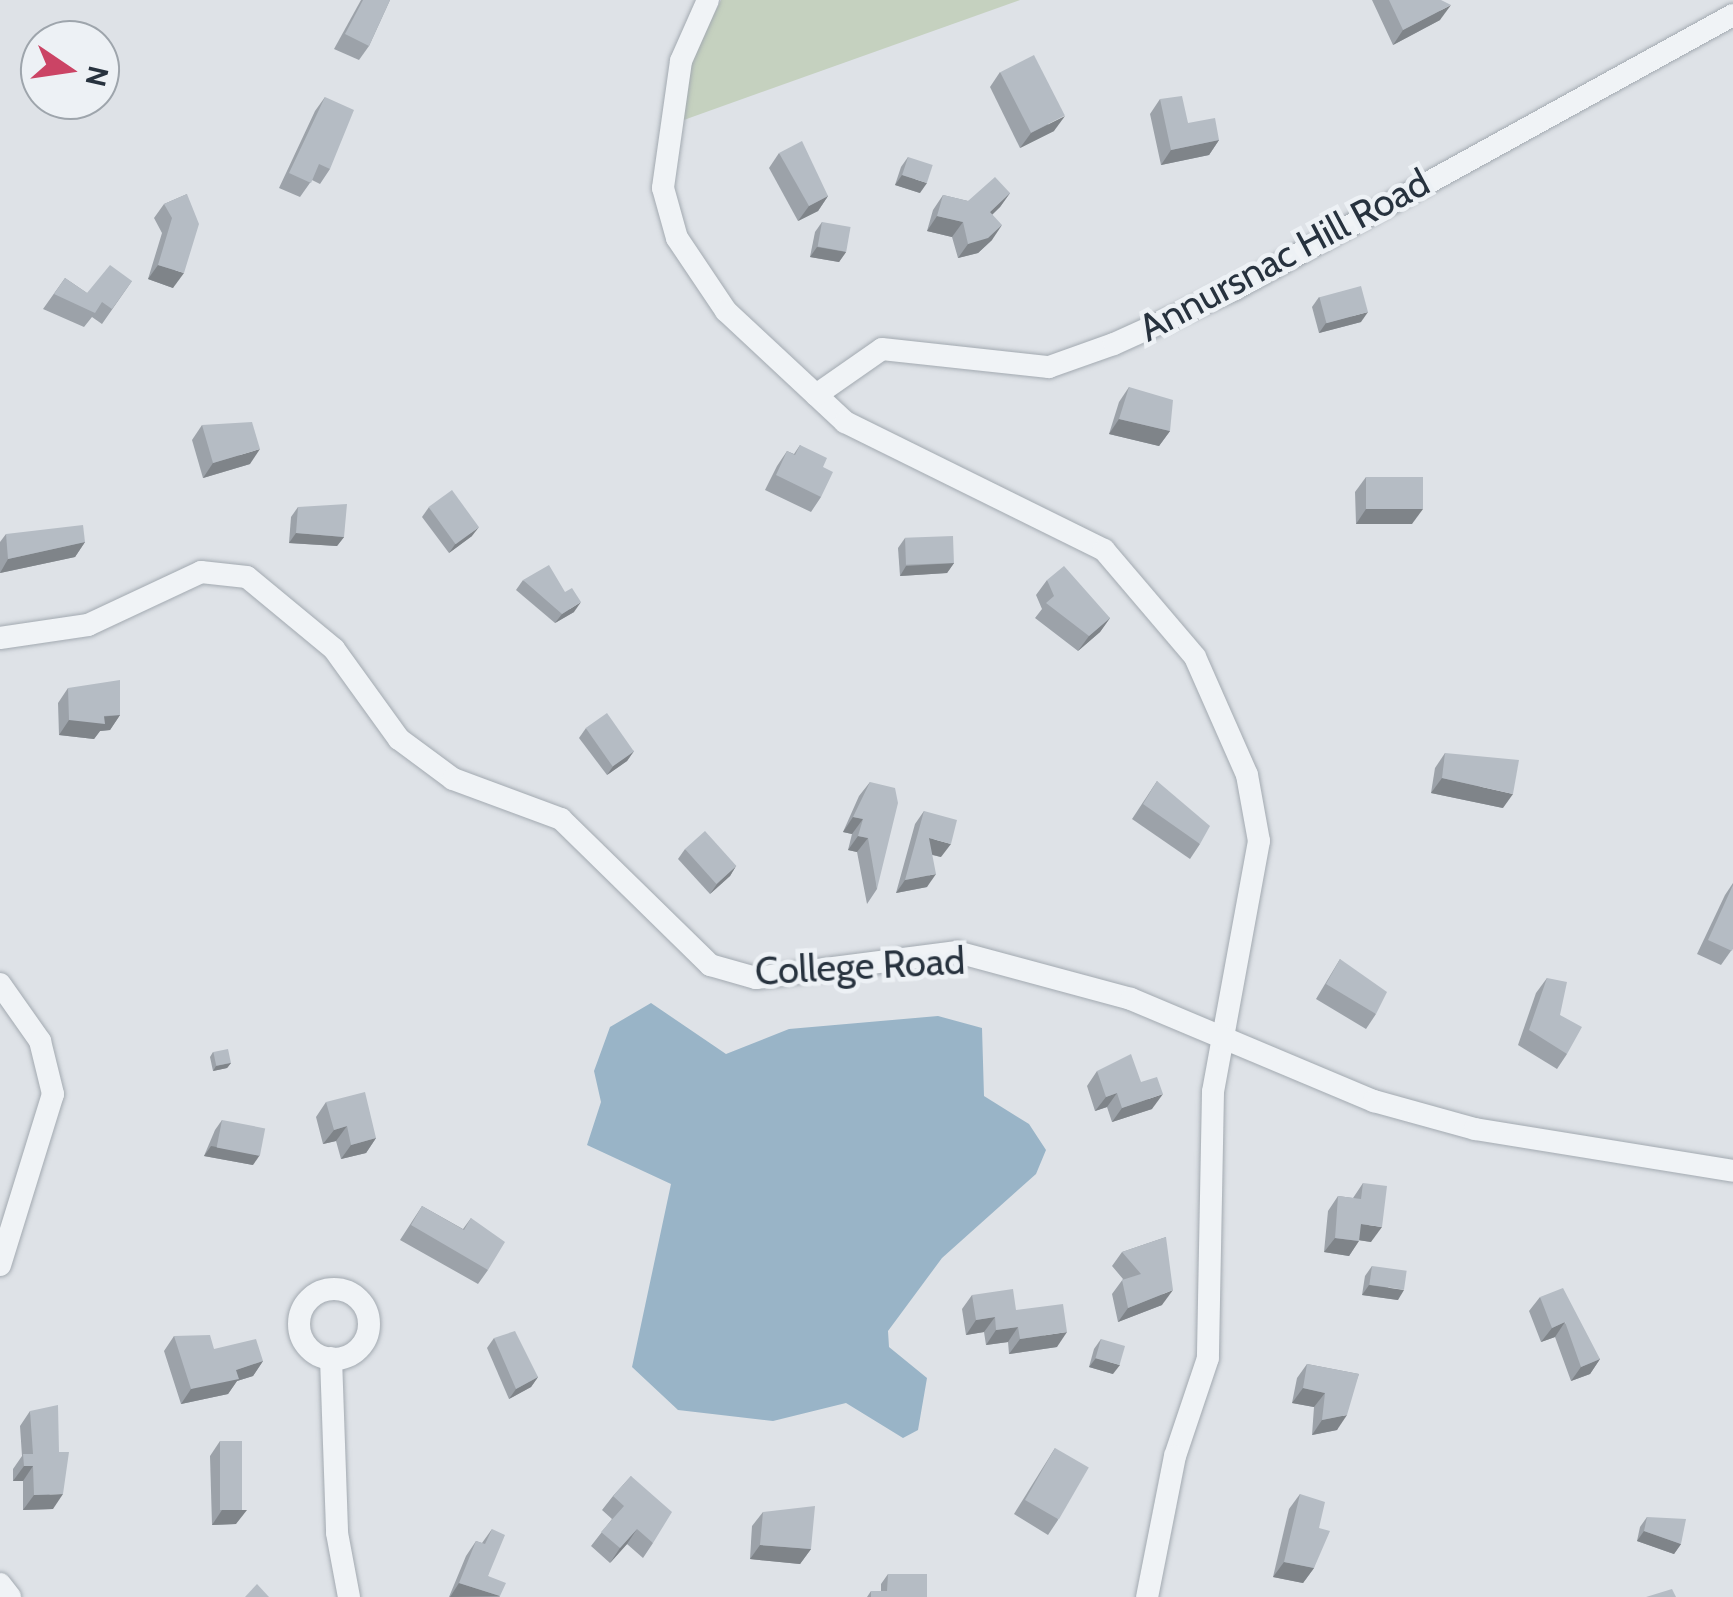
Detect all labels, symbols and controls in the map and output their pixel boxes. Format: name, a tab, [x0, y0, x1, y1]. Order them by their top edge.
north arrow	[20, 20, 120, 120]
text: N	[78, 63, 116, 90]
street label: Annursnac Hill Road	[1131, 159, 1437, 351]
street label: College Road	[754, 938, 966, 994]

